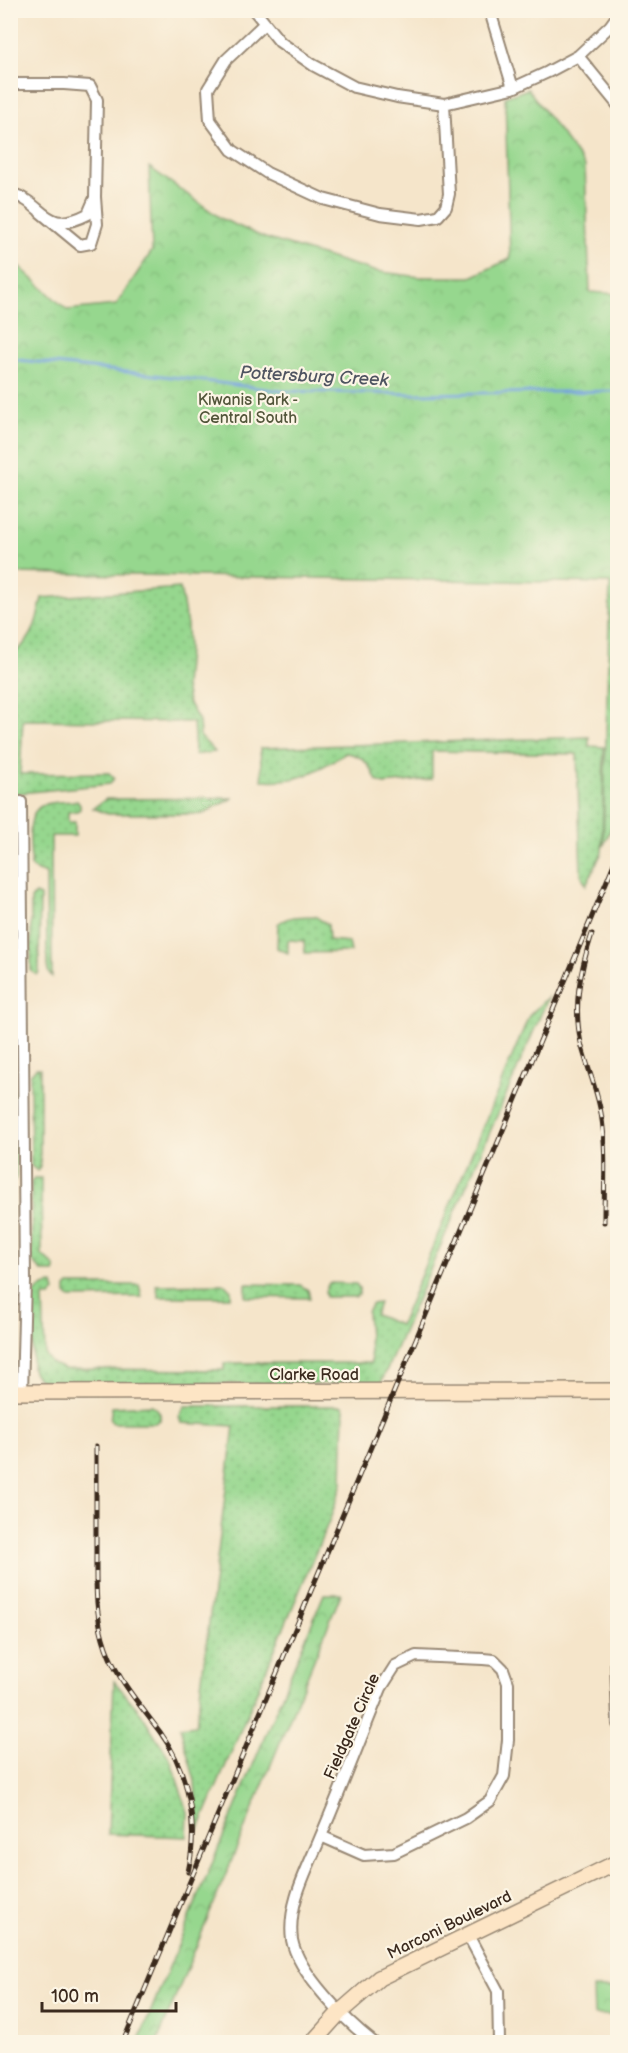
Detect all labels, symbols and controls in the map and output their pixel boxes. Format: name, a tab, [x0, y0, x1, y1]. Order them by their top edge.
water label: Pottersburg Creek	[239, 362, 390, 391]
park label: Kiwanis Park - Central South	[198, 391, 298, 428]
street label: Clarke Road	[269, 1366, 359, 1385]
street label: Fieldgate Circle	[321, 1670, 384, 1783]
street label: Marconi Boulevard	[384, 1887, 515, 1964]
scale bar	[42, 1975, 176, 2013]
text: 100 m	[51, 1986, 99, 2007]

